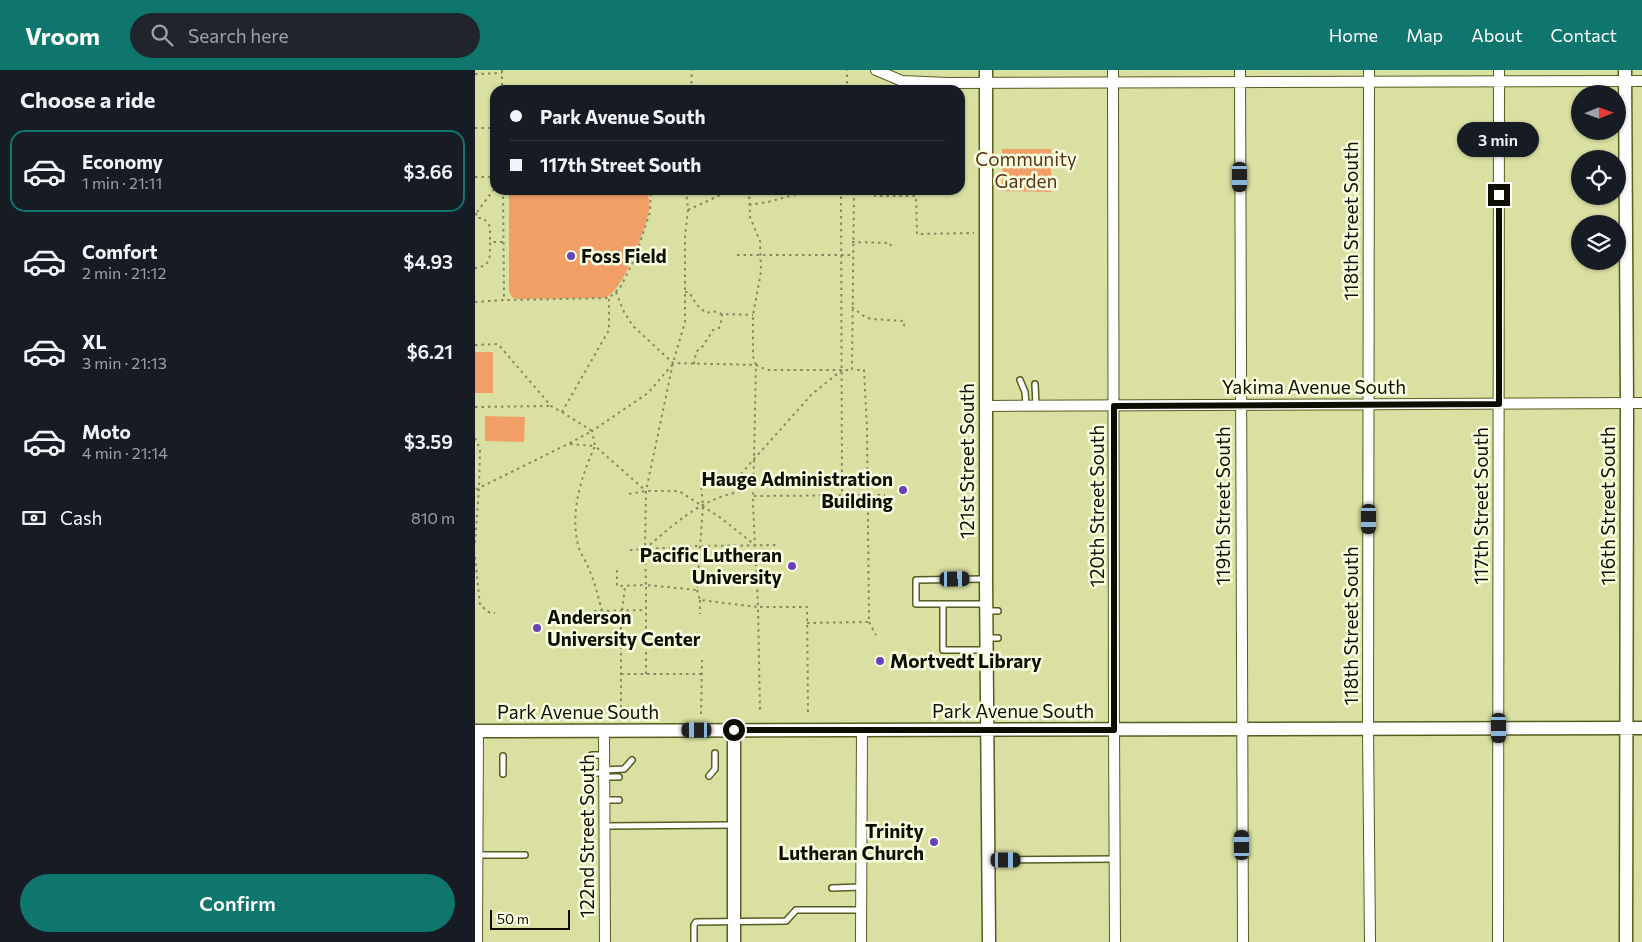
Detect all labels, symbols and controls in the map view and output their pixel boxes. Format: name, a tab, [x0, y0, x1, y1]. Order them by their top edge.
search box	[130, 13, 480, 58]
text: Vroom	[25, 21, 100, 50]
icon: search	[148, 21, 176, 49]
text: Search here	[188, 24, 289, 47]
text: Home	[1329, 24, 1378, 46]
text: Map	[1406, 24, 1443, 46]
text: About	[1471, 24, 1523, 46]
text: Contact	[1551, 24, 1617, 46]
north arrow	[1571, 85, 1626, 140]
map controls	[1571, 85, 1626, 270]
text: Choose a ride	[20, 86, 155, 113]
text: Park Avenue South	[540, 105, 705, 128]
callout: 3 min	[1458, 122, 1540, 158]
text: 3 min	[1478, 130, 1518, 149]
street label: 118th Street South	[1339, 141, 1362, 301]
park label: Community Garden	[975, 147, 1077, 192]
icon: car	[22, 149, 67, 194]
text: Economy	[82, 150, 163, 173]
button: locate	[1571, 150, 1626, 205]
text: 117th Street South	[540, 153, 701, 176]
text: $3.66	[404, 160, 453, 183]
car	[1232, 162, 1247, 192]
text: 1 min · 21:11	[82, 173, 162, 192]
route end	[1488, 184, 1510, 206]
button: layers	[1571, 215, 1626, 270]
icon: car	[22, 239, 67, 284]
text: Comfort	[82, 240, 158, 263]
place label: Foss Field	[581, 244, 667, 267]
text: $4.93	[404, 250, 453, 273]
marker: Foss Field	[565, 250, 577, 262]
text: 2 min · 21:12	[82, 263, 166, 282]
icon: car	[22, 329, 67, 374]
text: XL	[82, 330, 107, 353]
text: $6.21	[407, 340, 453, 363]
text: 3 min · 21:13	[82, 353, 167, 372]
street label: Yakima Avenue South	[1222, 375, 1406, 398]
street label: 121st Street South	[955, 383, 978, 539]
icon: car	[22, 419, 67, 464]
text: Moto	[82, 420, 131, 443]
street label: 120th Street South	[1085, 425, 1108, 587]
street label: 119th Street South	[1211, 426, 1234, 586]
street label: 116th Street South	[1596, 426, 1619, 586]
street label: 117th Street South	[1469, 427, 1492, 585]
text: $3.59	[404, 430, 453, 453]
text: 4 min · 21:14	[82, 443, 168, 462]
place label: Hauge Administration Building	[702, 467, 894, 512]
marker: Hauge Administration Building	[897, 484, 909, 496]
icon: cash	[20, 504, 48, 532]
car	[1361, 504, 1376, 534]
text: Cash	[60, 506, 102, 529]
text: 810 m	[411, 508, 455, 527]
place label: Pacific Lutheran University	[640, 543, 783, 588]
street label: 118th Street South	[1339, 546, 1362, 706]
marker: Pacific Lutheran University	[786, 560, 798, 572]
car	[939, 571, 970, 587]
place label: Anderson University Center	[547, 605, 701, 650]
marker: Anderson University Center	[531, 622, 543, 634]
place label: Mortvedt Library	[890, 649, 1042, 672]
marker: Mortvedt Library	[874, 655, 886, 667]
street label: Park Avenue South	[932, 699, 1094, 722]
street label: Park Avenue South	[497, 700, 659, 723]
car	[1491, 713, 1506, 743]
route start	[723, 719, 745, 741]
car	[682, 723, 712, 738]
street label: 122nd Street South	[575, 754, 598, 918]
place label: Trinity Lutheran Church	[778, 819, 925, 864]
car	[1234, 830, 1249, 860]
marker: Trinity Lutheran Church	[928, 836, 940, 848]
car	[991, 853, 1021, 868]
button: Confirm	[20, 874, 455, 932]
scale bar	[490, 907, 570, 930]
text: 50 m	[497, 910, 529, 927]

